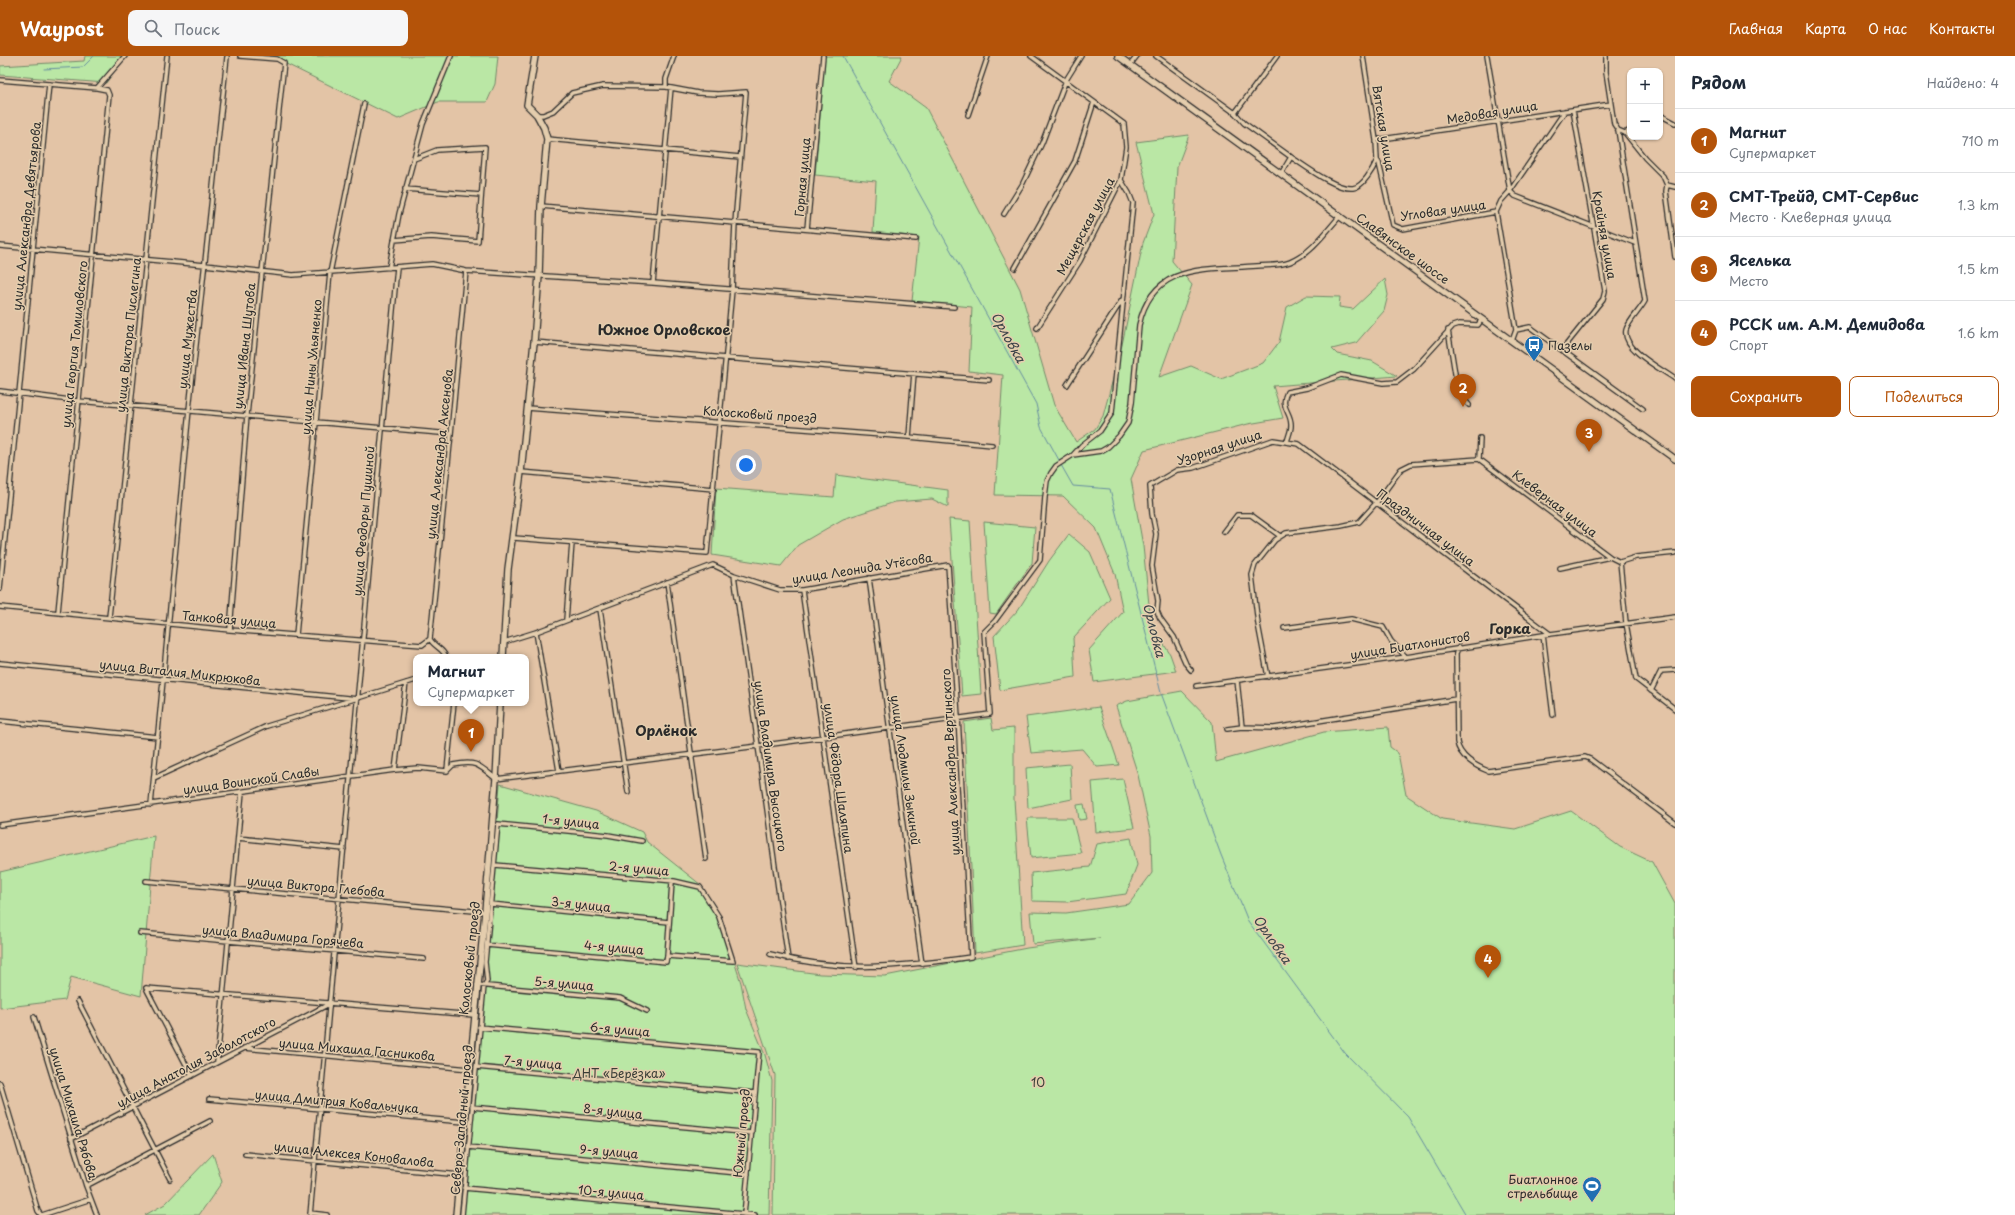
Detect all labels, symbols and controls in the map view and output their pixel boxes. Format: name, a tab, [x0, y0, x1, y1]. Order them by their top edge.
search box	[128, 10, 408, 46]
text: Waypost	[20, 14, 104, 42]
icon: search	[142, 17, 164, 39]
text: Поиск	[174, 17, 220, 40]
text: Главная	[1729, 18, 1783, 39]
text: Карта	[1805, 18, 1846, 39]
text: О нас	[1868, 18, 1907, 39]
text: Контакты	[1929, 18, 1995, 39]
map controls	[1627, 68, 1663, 140]
button: +	[1627, 68, 1663, 104]
text: Рядом	[1691, 69, 1746, 95]
text: Найдено: 4	[1927, 73, 1999, 92]
street label: Вятская улица	[1368, 84, 1400, 173]
street label: Медовая улица	[1445, 96, 1539, 128]
button: −	[1627, 104, 1663, 140]
street label: улица Александра Девятьярова	[7, 120, 45, 311]
text: Магнит	[1729, 120, 1786, 143]
text: 1	[1701, 131, 1707, 150]
text: 710 m	[1962, 131, 1999, 150]
street label: Горная улица	[790, 136, 814, 217]
text: Супермаркет	[1729, 143, 1816, 162]
street label: Мещерская улица	[1052, 173, 1119, 278]
text: СМТ-Трейд, СМТ-Сервис	[1729, 184, 1919, 207]
street label: Крайняя улица	[1588, 189, 1622, 281]
street label: Угловая улица	[1399, 195, 1487, 225]
text: 2	[1699, 195, 1709, 214]
text: 1.3 km	[1958, 195, 1999, 214]
text: Место · Клеверная улица	[1729, 207, 1891, 226]
street label: Славянское шоссе	[1353, 208, 1453, 288]
text: Яселька	[1729, 248, 1791, 271]
street label: улица Виктора Пислегина	[111, 256, 145, 413]
street label: улица Георгия Томиловского	[56, 259, 92, 429]
text: 3	[1700, 259, 1708, 278]
text: 1.5 km	[1958, 259, 1999, 278]
text: Место	[1729, 271, 1769, 290]
street label: улица Ивана Шутова	[228, 281, 260, 410]
street label: улица Мужества	[173, 288, 201, 390]
street label: улица Нины Ульяненко	[296, 298, 326, 436]
water label: Орловка	[987, 308, 1031, 367]
text: РССК им. А.М. Демидова	[1729, 312, 1925, 335]
district label: Южное Орловское	[598, 319, 730, 340]
text: 4	[1700, 323, 1708, 342]
text: 1.6 km	[1958, 323, 1999, 342]
bus stop icon: Пазелы	[1523, 334, 1545, 362]
text: Спорт	[1729, 335, 1768, 354]
place label: Пазелы	[1548, 336, 1592, 354]
street label: улица Александра Аксенова	[421, 367, 457, 540]
pin: 2	[1450, 374, 1476, 407]
button: Сохранить	[1691, 376, 1841, 417]
button: Поделиться	[1849, 376, 1999, 417]
street label: Колосковый проезд	[702, 401, 818, 427]
pin: 3	[1576, 419, 1602, 452]
street label: Узорная улица	[1174, 425, 1264, 469]
street label: улица Феодоры Пушиной	[347, 445, 379, 597]
your location	[736, 455, 756, 475]
street label: Клеверная улица	[1509, 465, 1602, 541]
street label: Праздничная улица	[1373, 484, 1479, 570]
street label: улица Леонида Утёсова	[790, 548, 934, 588]
water label: Орловка	[1139, 601, 1171, 660]
street label: Танковая улица	[181, 606, 277, 632]
district label: Горка	[1489, 618, 1531, 639]
street label: улица Биатлонистов	[1349, 627, 1471, 663]
popup	[413, 654, 529, 706]
street label: улица Виталия Микрюкова	[99, 655, 262, 689]
text: Магнит	[428, 659, 485, 682]
street label: улица Александра Вертинского	[936, 668, 964, 856]
street label: улица Владимира Высоцкого	[750, 679, 792, 853]
text: Супермаркет	[428, 682, 514, 701]
street label: улица Людмилы Зыкиной	[887, 694, 925, 846]
street label: улица Фёдора Шаляпина	[820, 702, 859, 855]
pin: 1	[458, 719, 484, 752]
district label: Орлёнок	[635, 720, 697, 741]
street label: улица Воинской Славы	[182, 762, 320, 798]
street label: 1-я улица	[542, 809, 601, 833]
street label: 2-я улица	[608, 856, 670, 880]
street label: улица Виктора Глебова	[246, 871, 386, 901]
street label: 3-я улица	[550, 892, 612, 916]
street label: Колосковый проезд	[454, 900, 484, 1016]
water label: Орловка	[1249, 911, 1297, 968]
street label: улица Владимира Горячева	[201, 920, 365, 952]
street label: 4-я улица	[583, 935, 645, 959]
pin: 4	[1475, 945, 1501, 978]
street label: 5-я улица	[534, 971, 595, 995]
street label: улица Анатолия Заболотского	[113, 1012, 279, 1112]
street label: 6-я улица	[589, 1017, 651, 1041]
street label: улица Михаила Гасникова	[278, 1033, 436, 1065]
street label: Северо-Западный проезд	[445, 1044, 477, 1196]
street label: улица Михаила Рябова	[45, 1045, 103, 1182]
street label: 7-я улица	[503, 1051, 563, 1074]
park label: ДНТ «Берёзка»	[572, 1064, 665, 1082]
park label: 10	[1031, 1073, 1045, 1091]
street label: улица Дмитрия Ковальчука	[254, 1085, 420, 1117]
street label: Южный проезд	[728, 1088, 754, 1178]
street label: 8-я улица	[583, 1099, 644, 1123]
street label: улица Алексея Коновалова	[273, 1137, 436, 1171]
street label: 9-я улица	[579, 1139, 640, 1163]
place label: Биатлонное стрельбище	[1507, 1170, 1578, 1202]
sports icon: Биатлонное стрельбище	[1581, 1175, 1603, 1203]
street label: 10-я улица	[577, 1180, 645, 1204]

